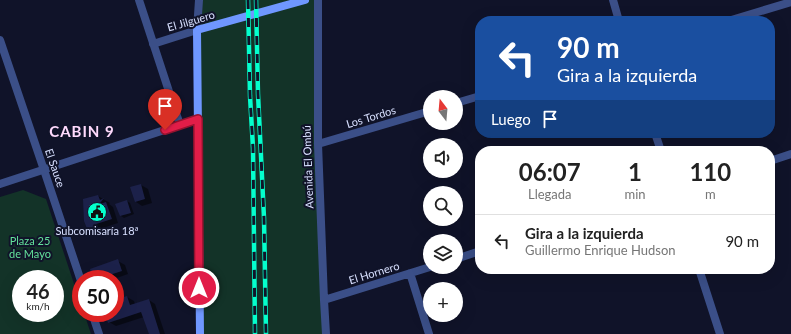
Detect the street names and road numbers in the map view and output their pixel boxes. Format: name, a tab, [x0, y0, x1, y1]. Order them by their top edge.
street label: El Jilguero	[166, 8, 216, 34]
street label: Los Tordos	[345, 103, 397, 130]
street label: Avenida El Ombú	[300, 125, 315, 209]
street label: El Sauce	[43, 147, 68, 189]
street label: El Hornero	[347, 259, 401, 286]

